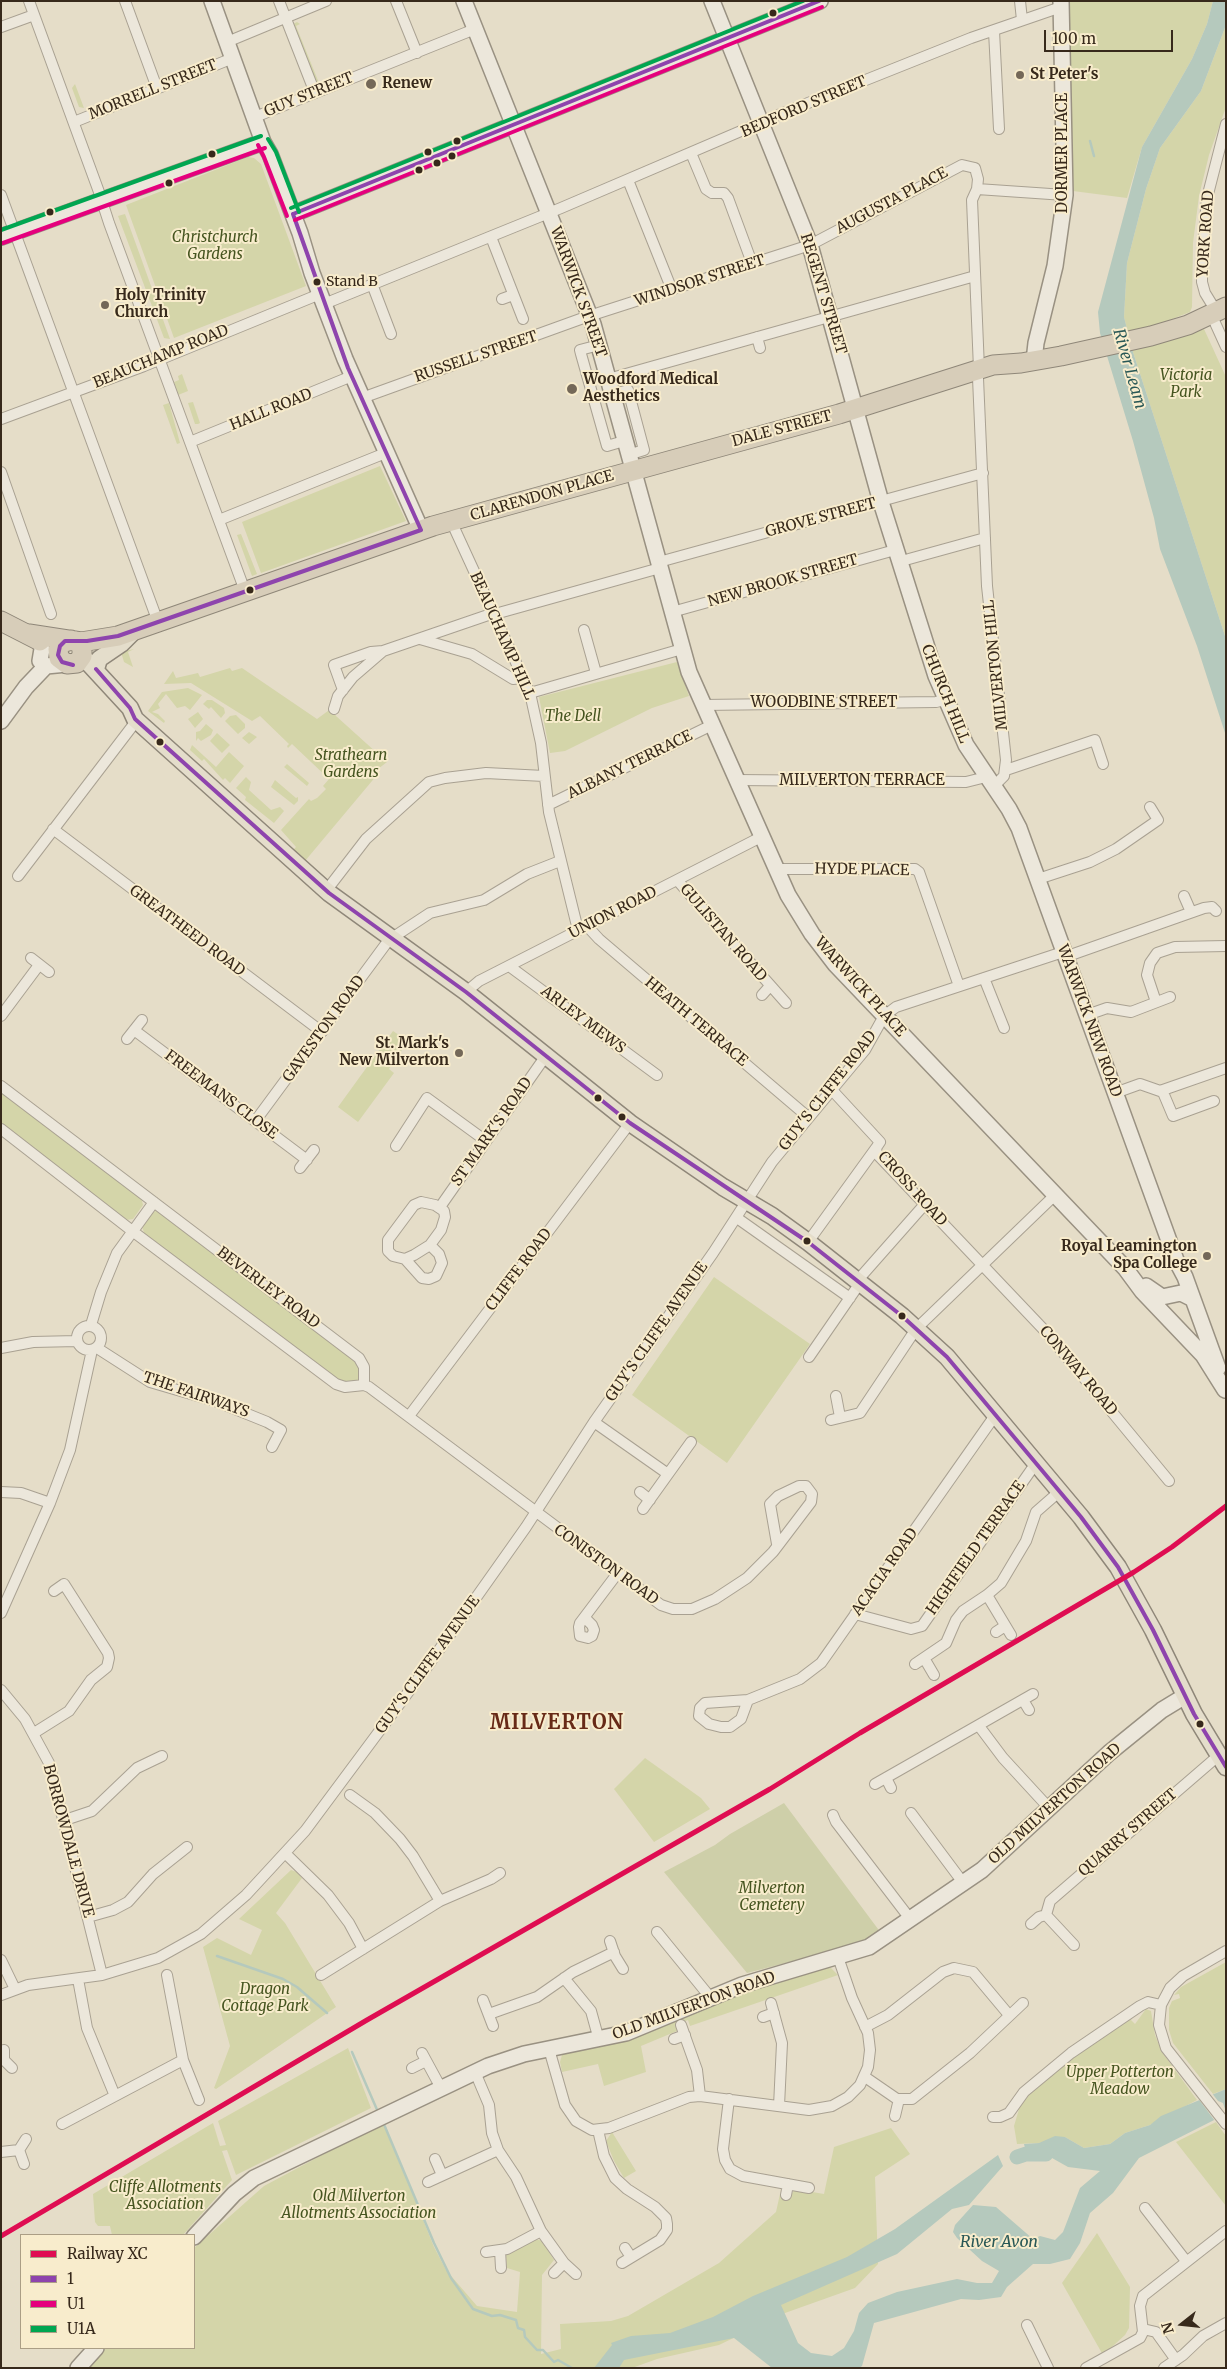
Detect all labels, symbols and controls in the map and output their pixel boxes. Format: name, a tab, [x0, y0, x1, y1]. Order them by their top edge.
unlabelled marker	[768, 8, 778, 18]
scale bar	[1047, 20, 1176, 52]
text: 100 m	[1052, 29, 1096, 48]
street label: MORRELL STREET	[86, 56, 220, 124]
place label: St Peter's	[1030, 66, 1098, 84]
street label: GUY STREET	[262, 69, 356, 121]
marker: St Peter's	[1014, 69, 1026, 81]
street label: BEDFORD STREET	[739, 72, 869, 142]
place label: Renew	[382, 75, 432, 93]
marker: Renew	[364, 77, 378, 91]
street label: DORMER PLACE	[1054, 93, 1072, 213]
unlabelled marker	[452, 136, 462, 146]
unlabelled marker	[423, 147, 433, 157]
unlabelled marker	[207, 149, 217, 159]
unlabelled marker	[447, 151, 457, 161]
unlabelled marker	[432, 158, 442, 168]
street label: AUGUSTA PLACE	[833, 164, 951, 238]
unlabelled marker	[414, 165, 424, 175]
unlabelled marker	[164, 178, 174, 188]
street label: YORK ROAD	[1194, 190, 1218, 278]
unlabelled marker	[45, 207, 55, 217]
street label: WARWICK STREET	[546, 224, 610, 360]
park label: Christchurch Gardens	[172, 229, 258, 264]
street label: REGENT STREET	[796, 231, 850, 357]
street label: WINDSOR STREET	[632, 251, 768, 311]
place label: Stand B	[326, 274, 378, 290]
marker: Stand B	[312, 277, 322, 287]
place label: Holy Trinity Church	[115, 287, 206, 322]
marker: Holy Trinity Church	[99, 299, 111, 311]
street label: BEAUCHAMP ROAD	[91, 322, 231, 392]
water label: River Leam	[1108, 327, 1150, 411]
street label: RUSSELL STREET	[412, 328, 540, 386]
park label: Victoria Park	[1160, 367, 1212, 402]
place label: Woodford Medical Aesthetics	[583, 371, 718, 406]
marker: Woodford Medical Aesthetics	[565, 382, 579, 396]
street label: HALL ROAD	[227, 385, 315, 435]
street label: DALE STREET	[730, 407, 834, 451]
street label: CLARENDON PLACE	[468, 467, 616, 525]
street label: GROVE STREET	[764, 495, 878, 541]
street label: NEW BROOK STREET	[706, 551, 860, 611]
street label: BEAUCHAMP HILL	[466, 569, 538, 703]
unlabelled marker	[245, 585, 255, 595]
street label: MILVERTON HILL	[980, 599, 1012, 731]
street label: CHURCH HILL	[917, 642, 973, 746]
street label: WOODBINE STREET	[751, 694, 897, 712]
park label: The Dell	[545, 708, 601, 726]
street label: ALBANY TERRACE	[565, 727, 695, 803]
unlabelled marker	[155, 737, 165, 747]
park label: Strathearn Gardens	[315, 747, 387, 782]
street label: MILVERTON TERRACE	[779, 772, 945, 790]
street label: HYDE PLACE	[815, 860, 909, 880]
street label: GULISTAN ROAD	[676, 881, 770, 985]
street label: GREATHEED ROAD	[126, 882, 248, 980]
street label: UNION ROAD	[566, 883, 660, 943]
street label: WARWICK PLACE	[811, 934, 909, 1040]
street label: WARWICK NEW ROAD	[1053, 942, 1125, 1100]
street label: GAVESTON ROAD	[279, 972, 369, 1086]
street label: HEATH TERRACE	[641, 974, 751, 1070]
street label: ARLEY MEWS	[537, 982, 629, 1058]
street label: GUY'S CLIFFE ROAD	[776, 1028, 880, 1154]
place label: St. Mark's New Milverton	[339, 1035, 449, 1070]
street label: FREEMANS CLOSE	[161, 1047, 281, 1143]
marker: St. Mark's New Milverton	[453, 1047, 465, 1059]
street label: ST MARK'S ROAD	[448, 1074, 536, 1190]
unlabelled marker	[593, 1093, 603, 1103]
unlabelled marker	[617, 1112, 627, 1122]
street label: CROSS ROAD	[874, 1148, 950, 1230]
street label: CLIFFE ROAD	[482, 1225, 556, 1315]
unlabelled marker	[802, 1236, 812, 1246]
place label: Royal Leamington Spa College	[1061, 1238, 1197, 1273]
street label: BEVERLEY ROAD	[213, 1243, 323, 1333]
marker: Royal Leamington Spa College	[1201, 1250, 1213, 1262]
street label: GUY'S CLIFFE AVENUE	[602, 1259, 712, 1405]
unlabelled marker	[897, 1311, 907, 1321]
street label: CONWAY ROAD	[1035, 1323, 1121, 1419]
street label: THE FAIRWAYS	[140, 1368, 252, 1422]
street label: HIGHFIELD TERRACE	[923, 1478, 1029, 1618]
street label: CONISTON ROAD	[550, 1521, 662, 1609]
street label: ACACIA ROAD	[848, 1525, 922, 1619]
street label: GUY'S CLIFFE AVENUE	[372, 1593, 484, 1737]
district label: MILVERTON	[489, 1711, 625, 1735]
unlabelled marker	[1195, 1719, 1205, 1729]
street label: OLD MILVERTON ROAD	[985, 1740, 1125, 1868]
street label: BORROWDALE DRIVE	[39, 1762, 97, 1920]
street label: QUARRY STREET	[1075, 1785, 1181, 1881]
park label: Milverton Cemetery	[739, 1880, 805, 1915]
street label: OLD MILVERTON ROAD	[610, 1968, 778, 2044]
park label: Dragon Cottage Park	[221, 1981, 309, 2016]
park label: Upper Potterton Meadow	[1066, 2064, 1174, 2099]
park label: Cliffe Allotments Association	[109, 2179, 221, 2214]
park label: Old Milverton Allotments Association	[282, 2188, 436, 2223]
water label: River Avon	[960, 2232, 1038, 2252]
legend	[20, 2234, 195, 2349]
text: Railway XC	[67, 2244, 148, 2263]
text: 1	[67, 2269, 74, 2288]
text: U1	[67, 2294, 85, 2313]
north arrow	[1157, 2299, 1207, 2349]
text: U1A	[67, 2319, 96, 2338]
text: N	[1157, 2320, 1178, 2336]

